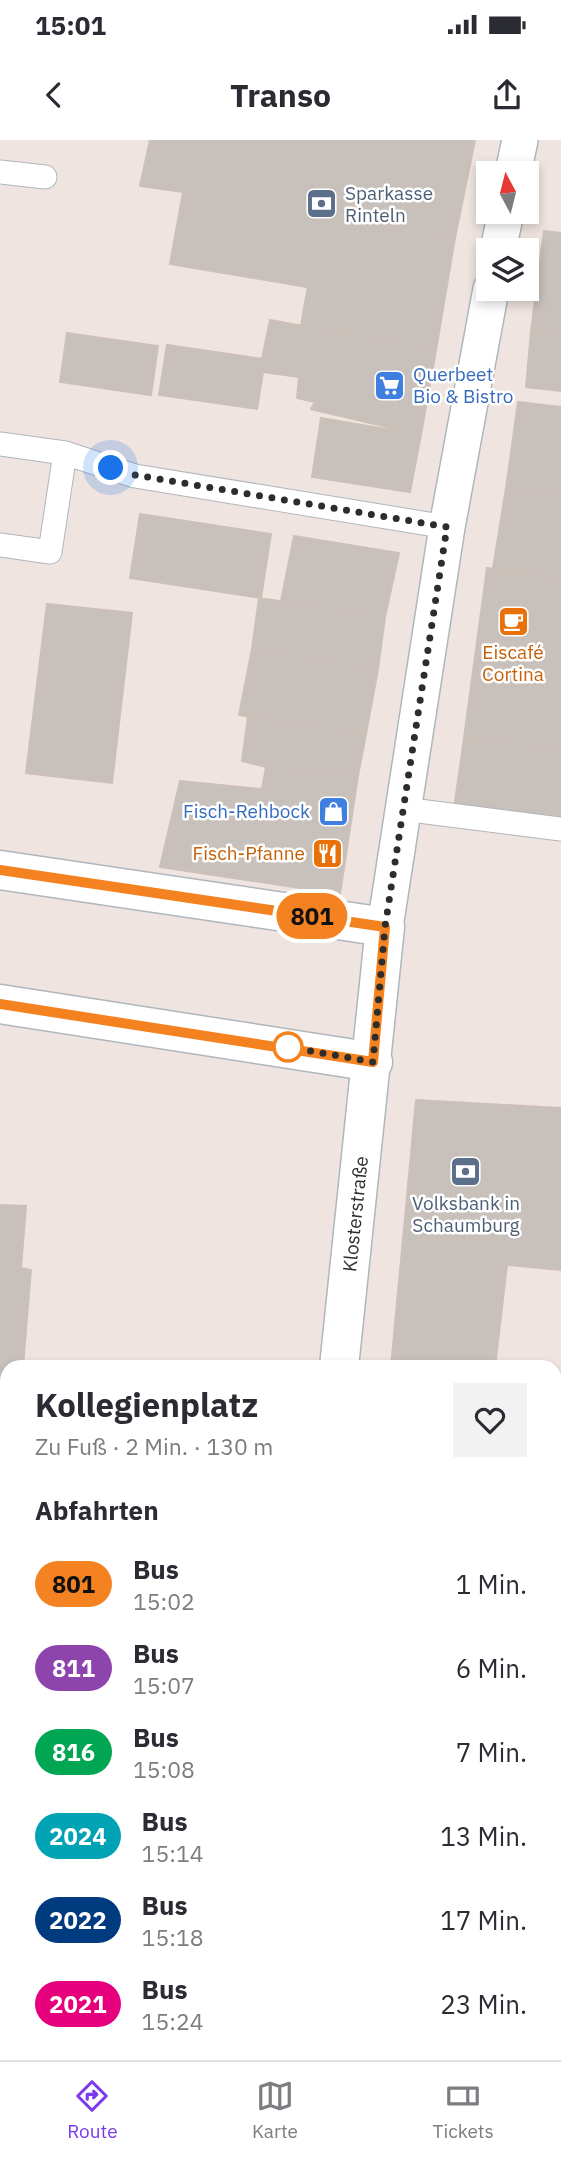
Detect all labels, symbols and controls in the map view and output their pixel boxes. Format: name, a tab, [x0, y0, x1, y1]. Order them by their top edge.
text: 15:01	[35, 8, 106, 42]
text: Transo	[230, 74, 331, 116]
icon: back	[35, 76, 73, 114]
icon: share	[488, 76, 526, 114]
north arrow	[476, 161, 539, 224]
map controls	[476, 161, 539, 301]
place label: Sparkasse Rinteln	[345, 181, 433, 227]
bank icon: Sparkasse Rinteln	[305, 187, 339, 221]
button: layers	[476, 238, 539, 301]
place label: Querbeet Bio & Bistro	[413, 362, 513, 408]
supermarket icon: Querbeet Bio & Bistro	[373, 368, 407, 402]
your location	[93, 450, 128, 485]
cafe icon: Eiscafé Cortina	[496, 604, 530, 638]
place label: Eiscafé Cortina	[482, 640, 544, 686]
shop icon: Fisch-Rehbock	[316, 794, 350, 828]
place label: Fisch-Rehbock	[183, 799, 310, 823]
restaurant icon: Fisch-Pfanne	[311, 836, 345, 870]
place label: Fisch-Pfanne	[193, 841, 305, 865]
line badge: 801	[272, 893, 352, 939]
text: 801	[290, 900, 334, 932]
unlabelled marker	[273, 1032, 303, 1062]
street label: Klosterstraße	[337, 1155, 373, 1273]
bank icon: Volksbank in Schaumburg	[449, 1155, 483, 1189]
place label: Volksbank in Schaumburg	[412, 1191, 520, 1237]
text: Kollegienplatz	[35, 1383, 258, 1426]
button: heart	[453, 1383, 527, 1457]
text: Zu Fuß · 2 Min. · 130 m	[35, 1431, 273, 1461]
text: Abfahrten	[35, 1493, 159, 1527]
text: Bus	[133, 1552, 179, 1586]
text: 1 Min.	[456, 1567, 527, 1601]
text: 801	[52, 1568, 95, 1600]
text: 15:02	[133, 1586, 195, 1616]
text: Bus	[133, 1636, 179, 1670]
text: 6 Min.	[456, 1651, 527, 1685]
text: 811	[52, 1652, 95, 1684]
text: 15:07	[133, 1670, 195, 1700]
text: Bus	[133, 1720, 179, 1754]
text: 7 Min.	[456, 1735, 527, 1769]
text: 816	[52, 1736, 95, 1768]
text: 15:08	[133, 1754, 195, 1784]
text: Bus	[142, 1804, 188, 1838]
text: 13 Min.	[440, 1819, 527, 1853]
text: 2024	[49, 1820, 107, 1852]
text: 15:14	[142, 1838, 204, 1868]
text: Bus	[142, 1888, 188, 1922]
text: 17 Min.	[440, 1903, 527, 1937]
text: 2022	[49, 1904, 107, 1936]
text: 15:18	[142, 1922, 204, 1952]
text: Bus	[142, 1972, 188, 2006]
text: 23 Min.	[440, 1987, 527, 2021]
text: 2021	[49, 1988, 107, 2020]
text: 15:24	[142, 2006, 204, 2036]
tab: Route	[67, 2077, 118, 2143]
tab: Karte	[252, 2077, 298, 2143]
tab: Tickets	[433, 2077, 494, 2143]

